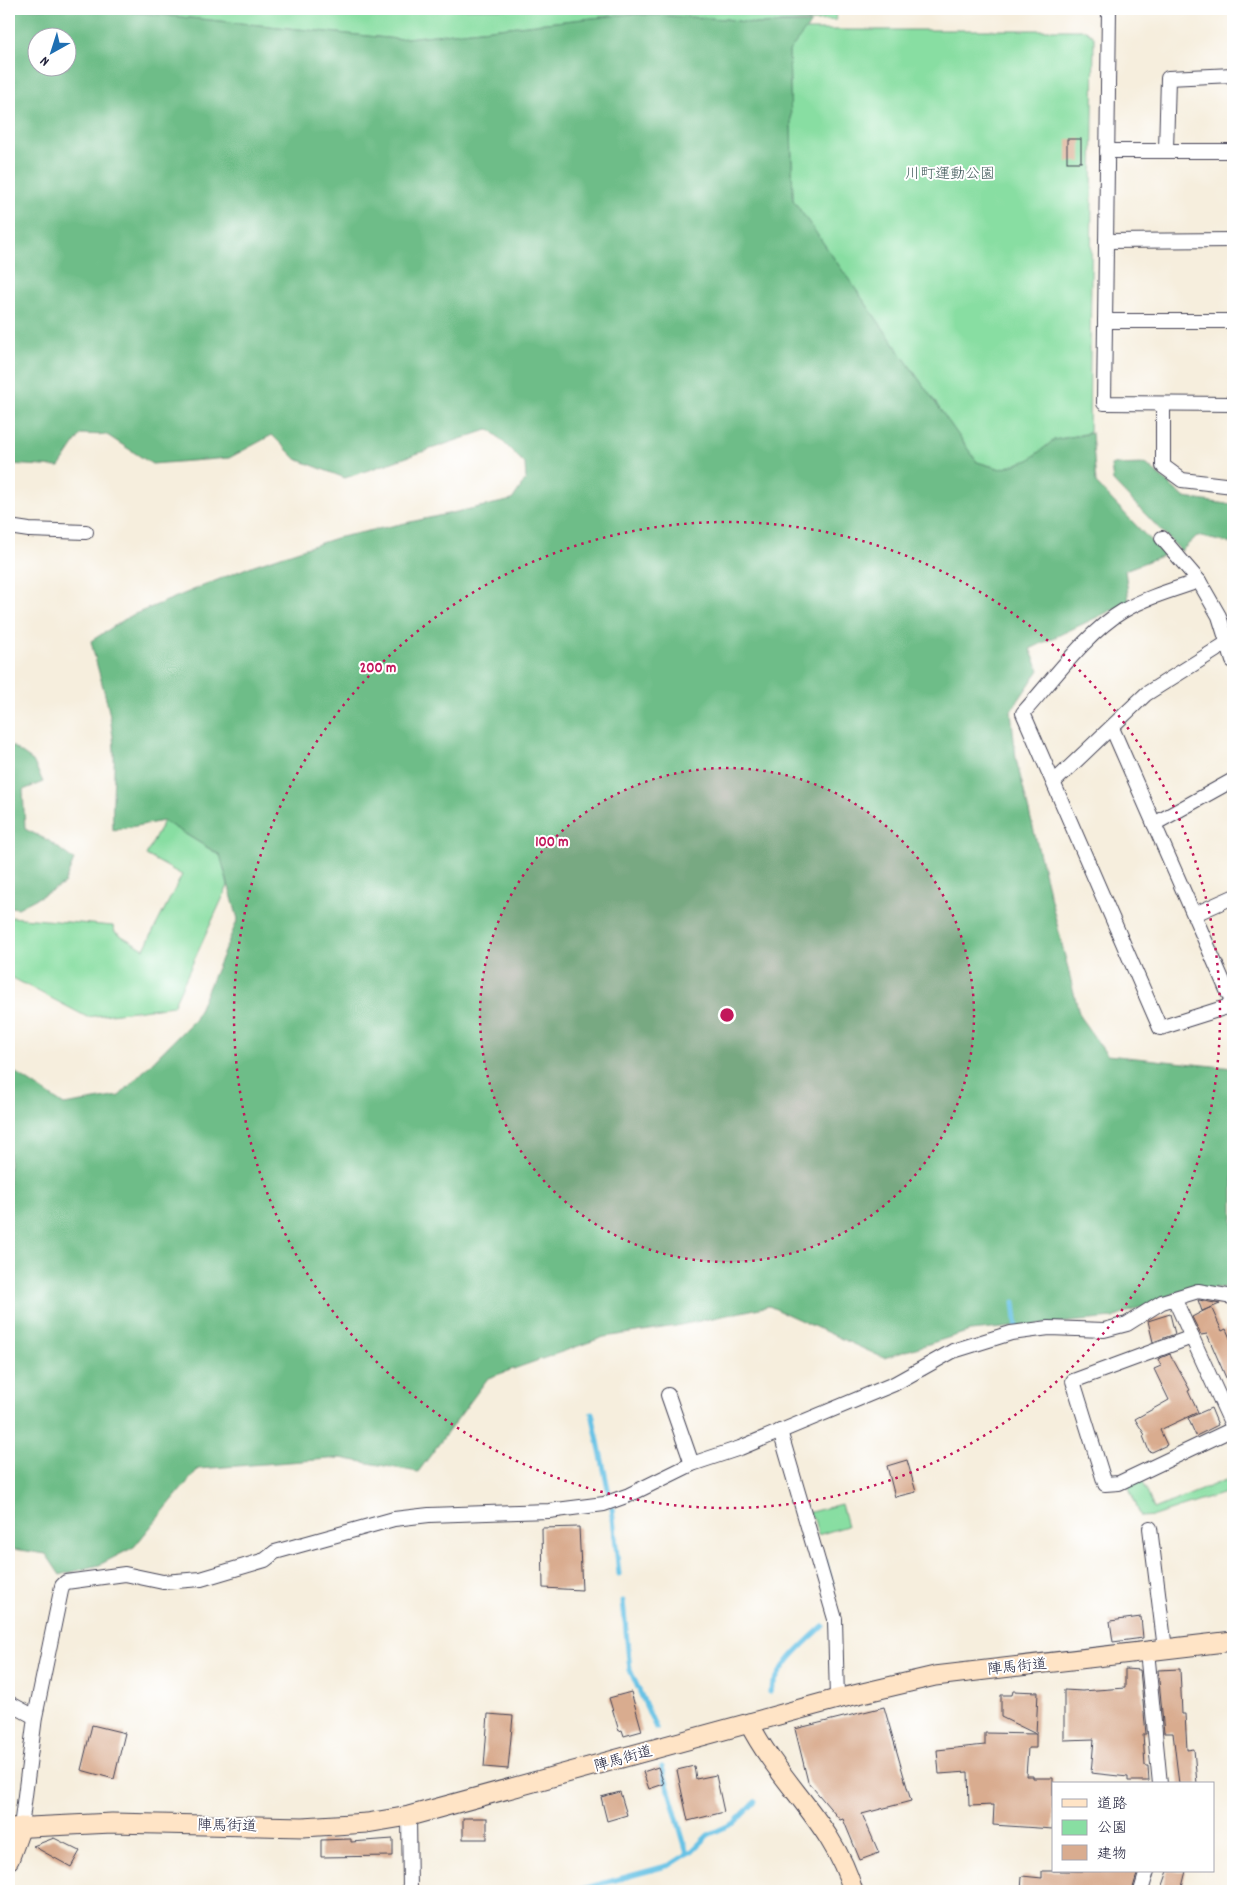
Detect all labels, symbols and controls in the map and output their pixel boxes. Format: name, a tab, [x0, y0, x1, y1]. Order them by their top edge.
north arrow	[28, 28, 78, 78]
text: N	[36, 51, 54, 70]
park label: 川町運動公園	[905, 164, 995, 186]
text: 200 m	[360, 658, 396, 680]
text: 100 m	[535, 832, 569, 854]
centre of rings	[718, 1006, 736, 1024]
street label: 陣馬街道	[986, 1654, 1048, 1682]
street label: 陣馬街道	[592, 1741, 655, 1779]
legend	[1052, 1782, 1214, 1872]
text: 道路	[1097, 1794, 1127, 1816]
street label: 陣馬街道	[197, 1815, 257, 1839]
text: 公園	[1097, 1818, 1127, 1840]
text: 建物	[1097, 1844, 1127, 1866]

